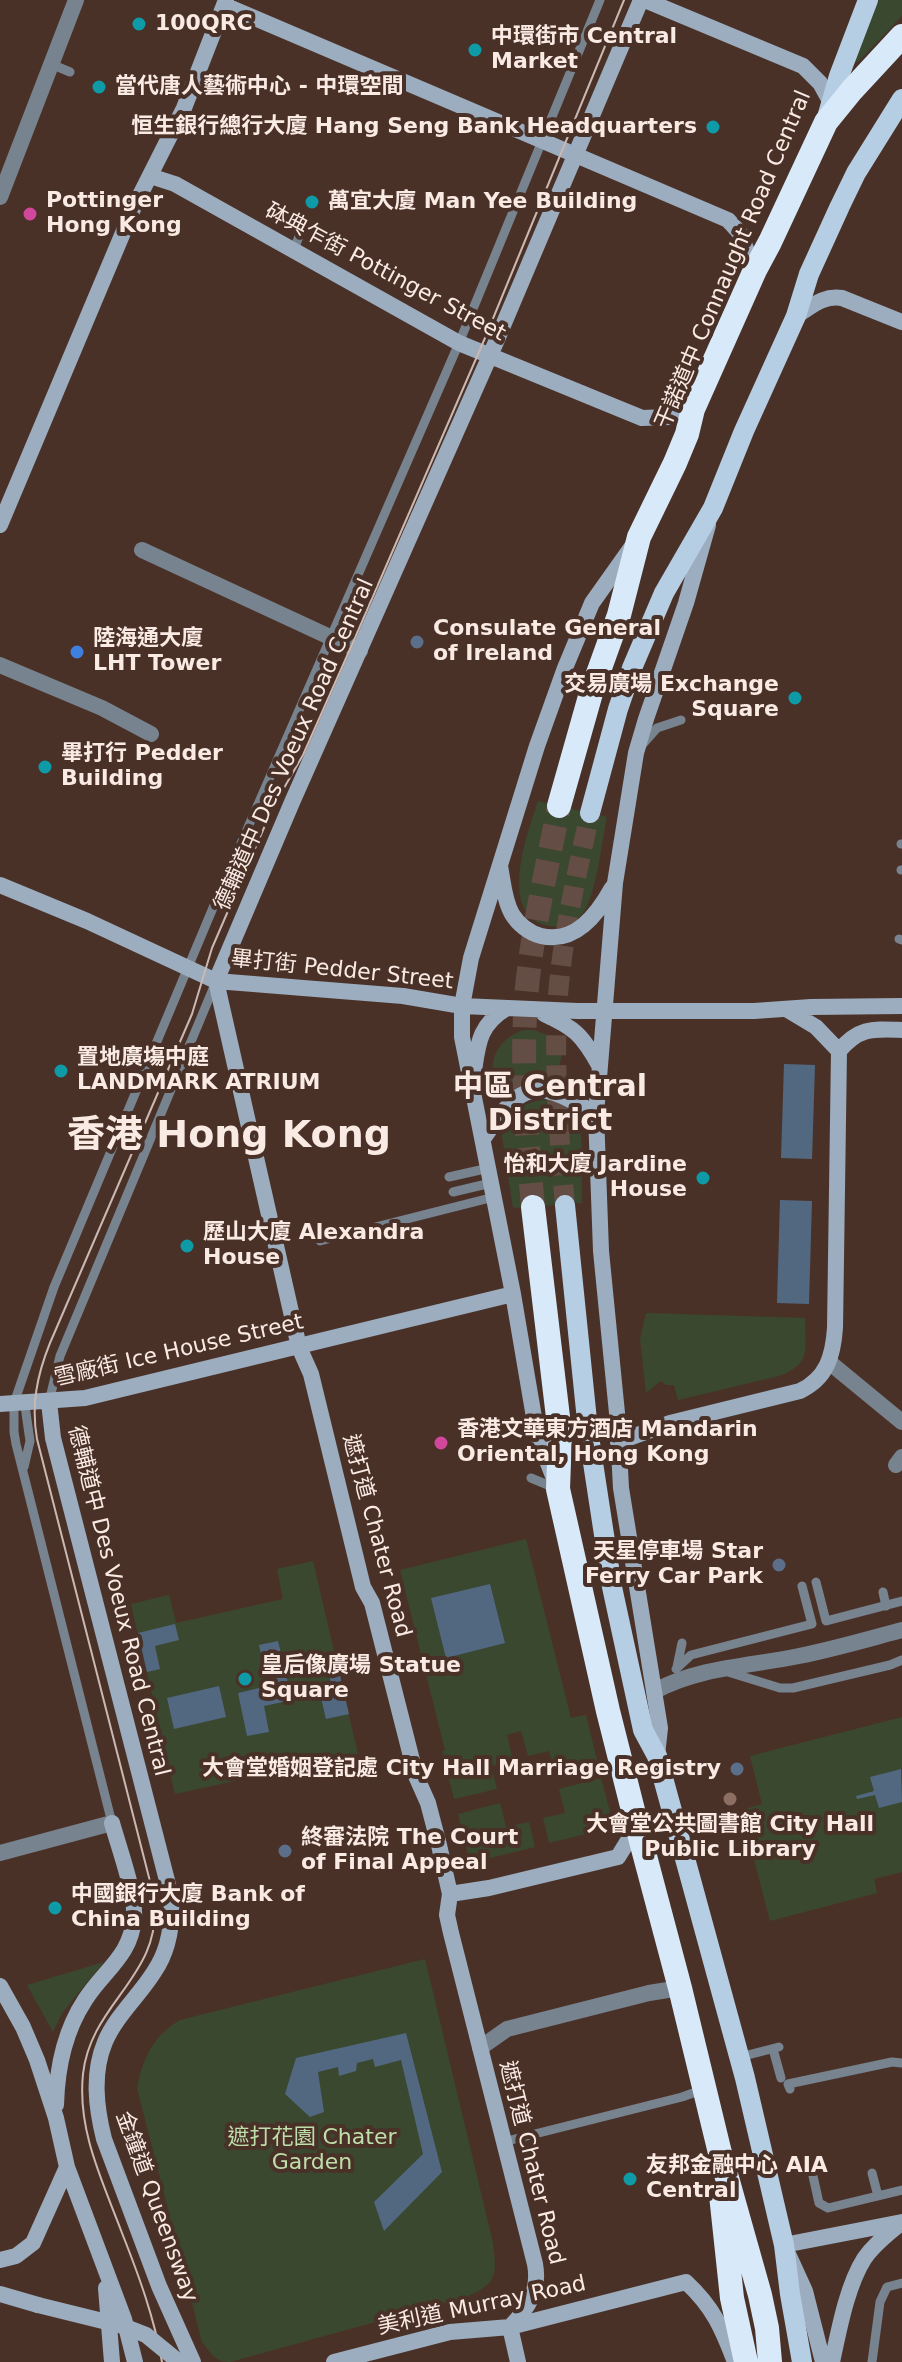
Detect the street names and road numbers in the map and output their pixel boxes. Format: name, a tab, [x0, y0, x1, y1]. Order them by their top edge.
street label: 干諾道中 Connaught Road Central	[651, 87, 817, 433]
street label: 砵典乍街 Pottinger Street	[260, 198, 510, 348]
street label: 德輔道中 Des Voeux Road Central	[210, 575, 380, 915]
street label: 畢打街 Pedder Street	[230, 946, 454, 996]
street label: 雪廠街 Ice House Street	[52, 1309, 306, 1393]
street label: 德輔道中 Des Voeux Road Central	[62, 1423, 174, 1779]
street label: 遮打道 Chater Road	[336, 1432, 416, 1640]
street label: 遮打道 Chater Road	[493, 2058, 569, 2268]
street label: 金鐘道 Queensway	[109, 2108, 203, 2306]
street label: 美利道 Murray Road	[375, 2271, 589, 2341]

